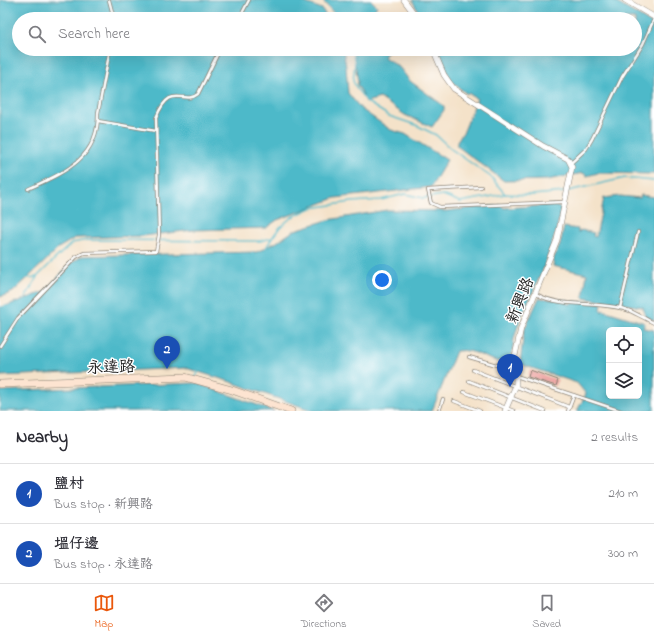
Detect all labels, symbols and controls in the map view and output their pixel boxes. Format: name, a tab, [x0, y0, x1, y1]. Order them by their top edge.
search box	[12, 12, 642, 56]
icon: search	[26, 23, 48, 45]
text: Search here	[58, 23, 130, 45]
your location	[372, 270, 392, 290]
street label: 新興路	[501, 274, 541, 328]
map controls	[606, 327, 642, 399]
button: locate	[606, 327, 642, 363]
pin: 2	[154, 336, 180, 369]
pin: 1	[497, 354, 523, 387]
street label: 永達路	[87, 355, 135, 381]
button: layers	[606, 363, 642, 399]
text: Nearby	[16, 425, 68, 450]
text: 2 results	[591, 428, 638, 447]
text: 鹽村	[54, 473, 84, 495]
text: 1	[27, 484, 31, 503]
text: 210 m	[608, 484, 638, 503]
text: Bus stop · 新興路	[54, 495, 153, 514]
text: 塭仔邊	[54, 533, 99, 555]
text: 2	[26, 544, 32, 563]
text: 300 m	[608, 544, 638, 563]
text: Bus stop · 永達路	[54, 555, 153, 574]
tab: Map	[93, 592, 115, 632]
tab: Directions	[301, 592, 346, 632]
tab: Saved	[532, 592, 561, 632]

